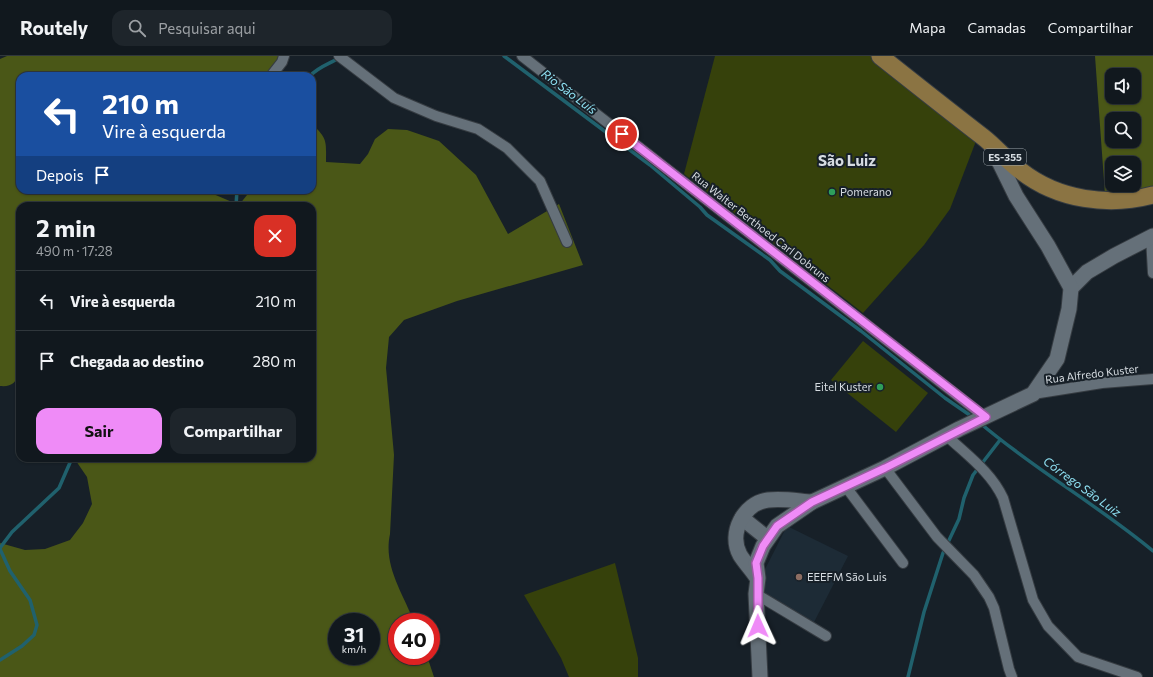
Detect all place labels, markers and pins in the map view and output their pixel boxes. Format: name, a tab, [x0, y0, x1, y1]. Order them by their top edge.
pin	[605, 117, 639, 151]
place label: Pomerano	[840, 185, 892, 198]
marker: Pomerano	[827, 187, 837, 197]
place label: Eitel Kuster	[815, 380, 873, 393]
marker: Eitel Kuster	[875, 382, 885, 392]
place label: EEEFM São Luis	[807, 570, 887, 583]
marker: EEEFM São Luis	[794, 572, 804, 582]

